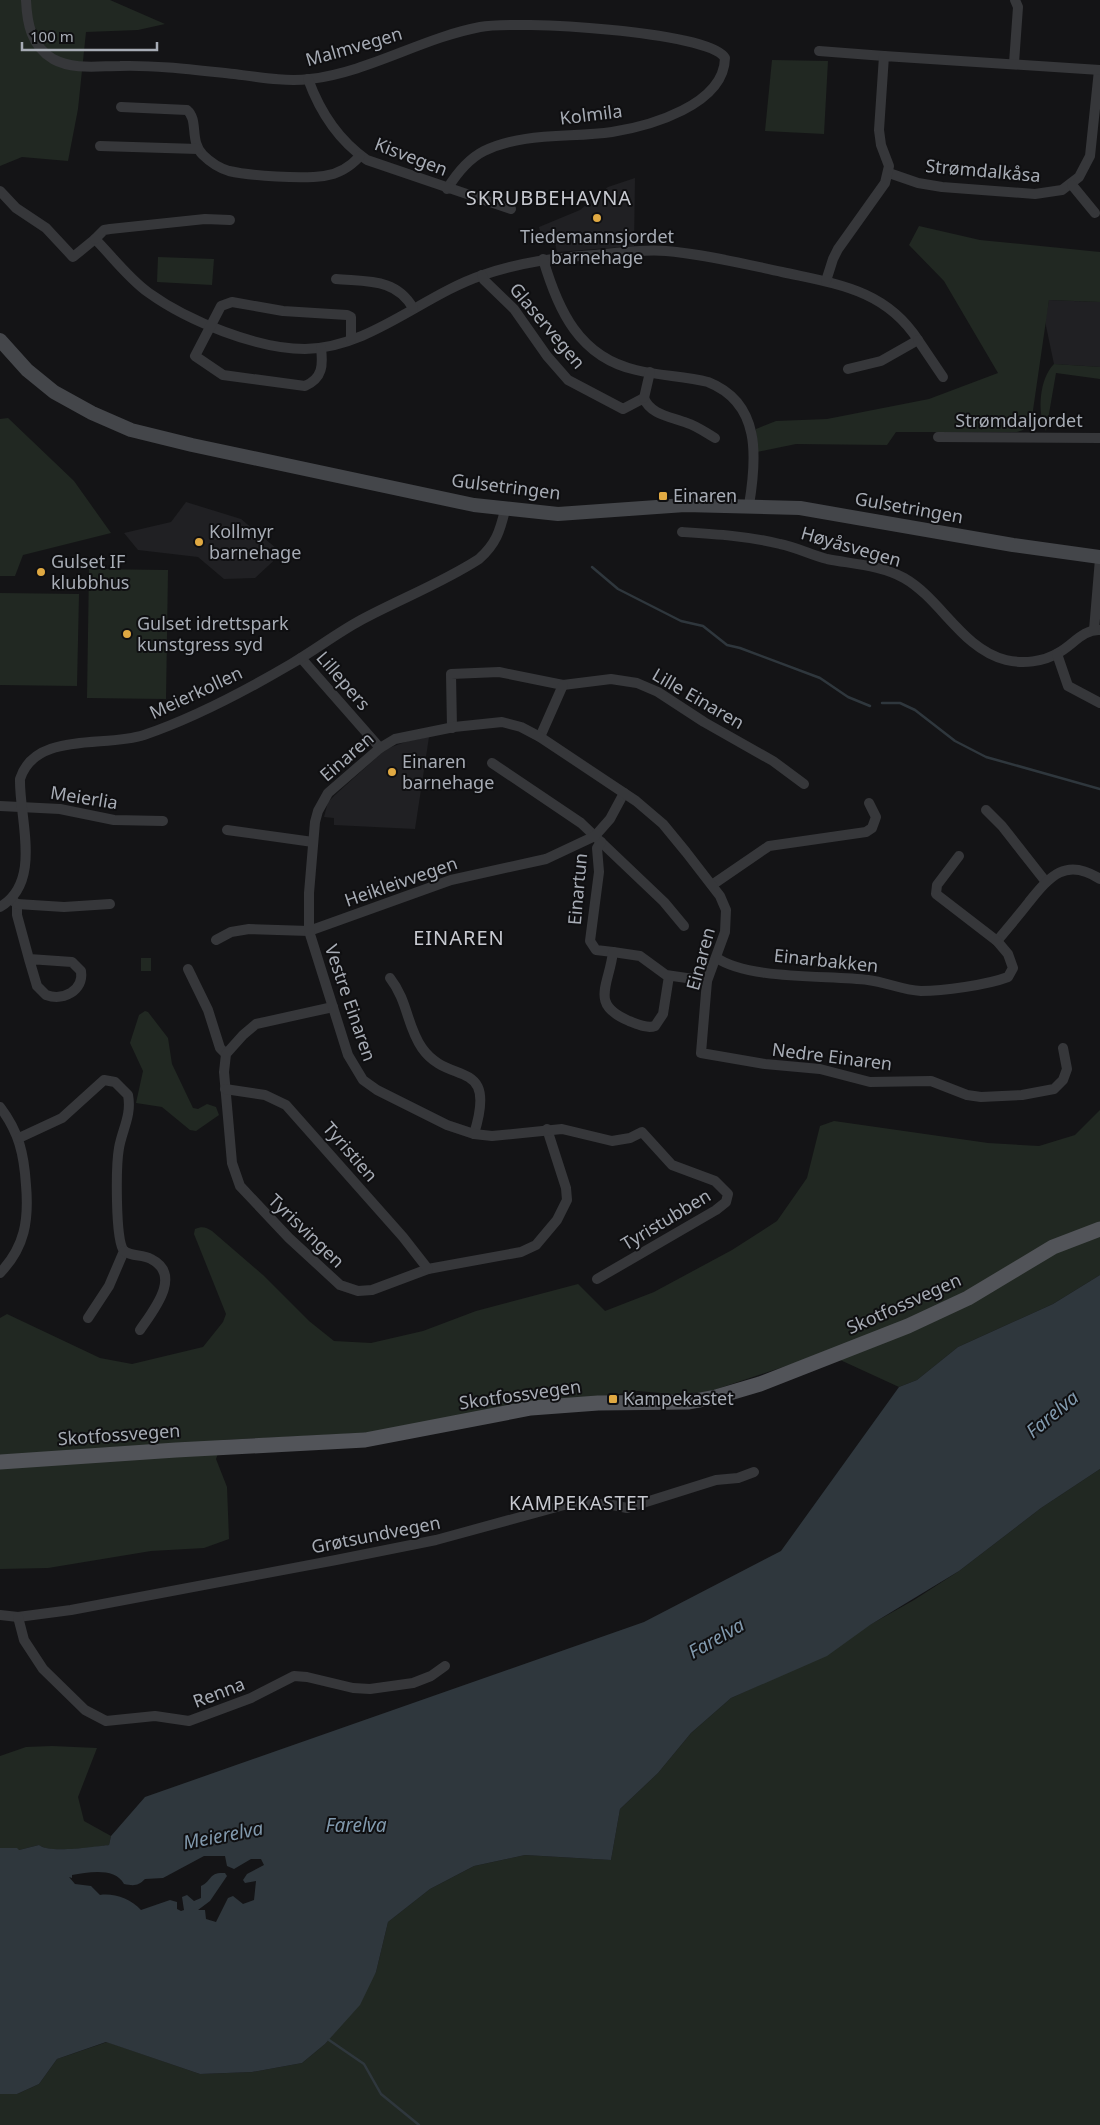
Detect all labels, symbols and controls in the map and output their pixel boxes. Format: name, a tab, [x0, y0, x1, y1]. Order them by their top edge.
scale bar	[22, 20, 158, 52]
street label: Malmvegen	[303, 21, 405, 71]
text: 100 m	[30, 26, 74, 46]
street label: Kolmila	[558, 98, 624, 130]
street label: Kisvegen	[372, 131, 451, 181]
street label: Strømdalkåsa	[925, 153, 1042, 187]
district label: SKRUBBEHAVNA	[466, 184, 632, 211]
marker: Tiedemannsjordet barnehage	[591, 212, 603, 224]
place label: Tiedemannsjordet barnehage	[520, 224, 675, 269]
street label: Glaservegen	[505, 277, 591, 374]
street label: Strømdaljordet	[955, 408, 1083, 432]
street label: Gulsetringen	[450, 467, 562, 505]
place label: Einaren	[673, 483, 737, 507]
street label: Gulsetringen	[853, 486, 965, 528]
marker: Einaren	[657, 490, 669, 502]
place label: Kollmyr barnehage	[209, 519, 301, 564]
street label: Høyåsvegen	[798, 520, 904, 572]
marker: Kollmyr barnehage	[193, 536, 205, 548]
place label: Gulset IF klubbhus	[51, 549, 129, 594]
marker: Gulset IF klubbhus	[35, 566, 47, 578]
place label: Gulset idrettspark kunstgress syd	[137, 611, 289, 656]
marker: Gulset idrettspark kunstgress syd	[121, 628, 133, 640]
street label: Lillepers	[311, 646, 376, 715]
street label: Meierkollen	[145, 660, 246, 724]
street label: Lille Einaren	[648, 662, 749, 734]
street label: Einaren	[314, 726, 378, 786]
place label: Einaren barnehage	[402, 749, 494, 794]
marker: Einaren barnehage	[386, 766, 398, 778]
street label: Meierlia	[49, 780, 120, 814]
street label: Heikleivvegen	[341, 851, 460, 912]
street label: Einartun	[562, 852, 592, 926]
district label: EINAREN	[413, 924, 505, 951]
street label: Einaren	[680, 925, 720, 993]
street label: Vestre Einaren	[320, 941, 382, 1064]
street label: Einarbakken	[773, 943, 880, 977]
street label: Nedre Einaren	[771, 1037, 894, 1075]
street label: Tyristien	[318, 1116, 383, 1186]
street label: Tyristubben	[616, 1183, 715, 1255]
street label: Tyrisvingen	[264, 1188, 350, 1273]
street label: Skotfossvegen	[843, 1267, 965, 1339]
street label: Skotfossvegen	[457, 1374, 582, 1414]
water label: Farelva	[1020, 1384, 1084, 1444]
place label: Kampekastet	[623, 1386, 734, 1410]
marker: Kampekastet	[607, 1393, 619, 1405]
street label: Skotfossvegen	[57, 1418, 181, 1450]
district label: KAMPEKASTET	[509, 1490, 649, 1516]
street label: Grøtsundvegen	[309, 1510, 442, 1558]
water label: Farelva	[683, 1611, 749, 1665]
street label: Renna	[189, 1671, 248, 1713]
water label: Farelva	[325, 1812, 387, 1838]
water label: Meierelva	[181, 1814, 265, 1855]

